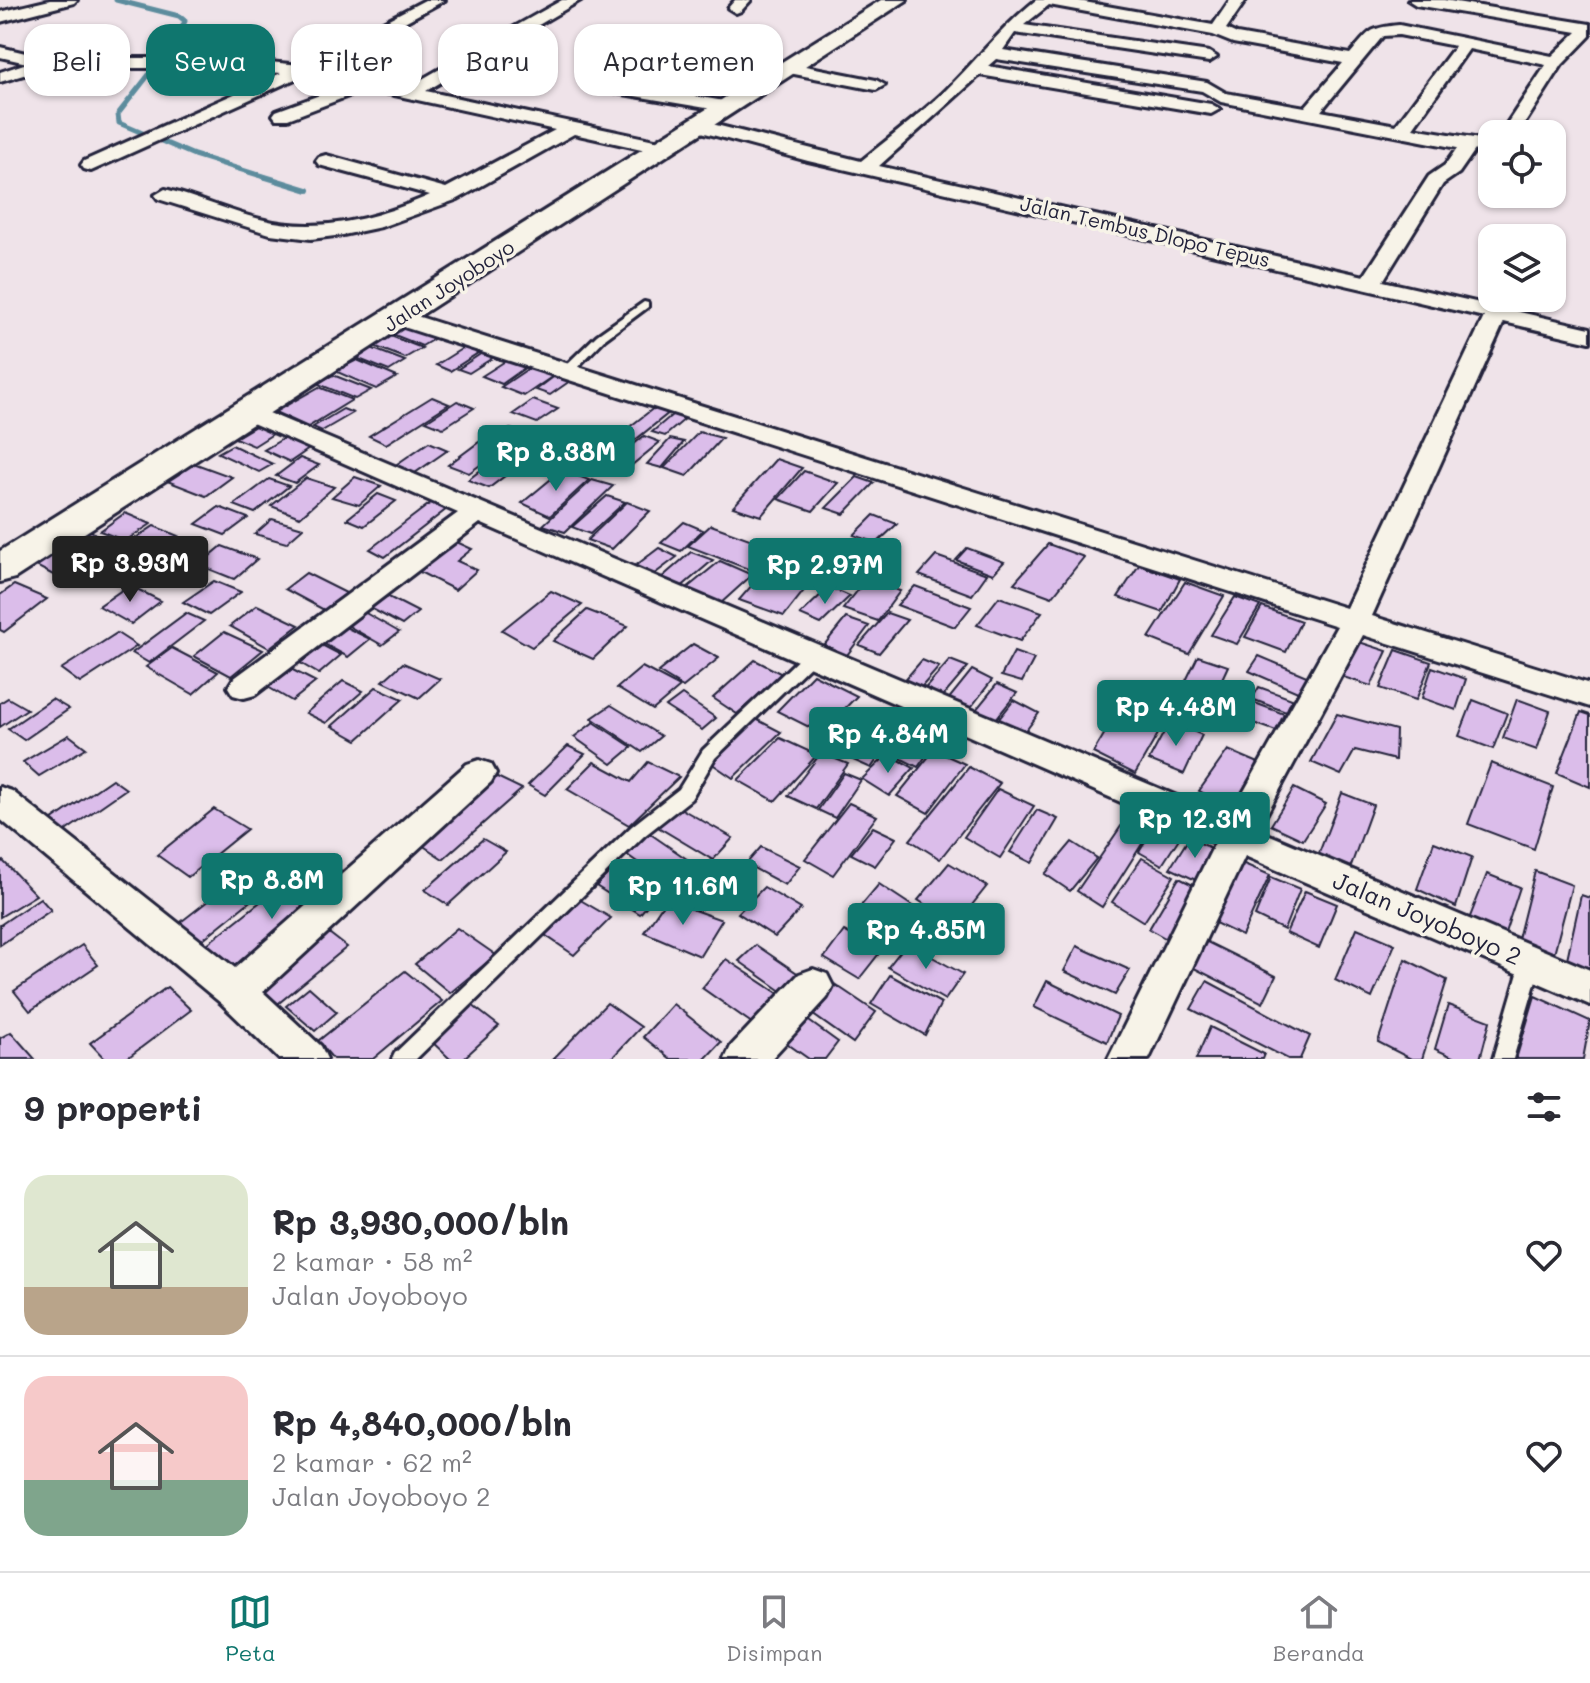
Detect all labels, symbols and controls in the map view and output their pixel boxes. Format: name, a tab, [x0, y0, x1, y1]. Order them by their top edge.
chip: Beli	[24, 24, 130, 96]
chip: Sewa	[146, 24, 275, 96]
chip: Filter	[291, 24, 422, 96]
chip: Baru	[438, 24, 558, 96]
chip: Apartemen	[574, 24, 783, 96]
map controls	[1478, 120, 1566, 312]
button: locate	[1478, 120, 1566, 208]
street label: Jalan Tembus Dlopo Tepus	[1018, 190, 1273, 272]
button: layers	[1478, 224, 1566, 312]
street label: Jalan Joyoboyo	[378, 233, 519, 337]
pin: Rp 8.38M	[473, 425, 639, 493]
text: Rp 8.38M	[496, 434, 616, 468]
pin: Rp 3.93M	[47, 536, 213, 604]
pin: Rp 2.97M	[742, 538, 908, 606]
text: Rp 3.93M	[70, 545, 190, 579]
text: Rp 2.97M	[766, 547, 884, 581]
pin: Rp 4.48M	[1093, 680, 1259, 748]
text: Rp 4.48M	[1115, 689, 1237, 723]
pin: Rp 4.84M	[805, 707, 971, 775]
text: Rp 4.84M	[827, 716, 949, 750]
pin: Rp 12.3M	[1112, 792, 1278, 860]
text: Rp 12.3M	[1138, 801, 1252, 835]
pin: Rp 8.8M	[198, 853, 346, 921]
pin: Rp 11.6M	[600, 859, 766, 927]
text: Rp 8.8M	[219, 862, 325, 896]
street label: Jalan Joyoboyo 2	[1329, 864, 1526, 971]
text: Rp 11.6M	[627, 868, 739, 902]
pin: Rp 4.85M	[843, 903, 1009, 971]
text: Rp 4.85M	[866, 912, 986, 946]
text: 9 properti	[24, 1085, 202, 1130]
icon: filters	[1522, 1085, 1566, 1129]
text: Rp 3,930,000/bln	[272, 1199, 569, 1244]
icon: home	[88, 1207, 184, 1303]
icon: heart	[1522, 1233, 1566, 1277]
text: 2 kamar · 58 m²	[272, 1244, 473, 1278]
text: Jalan Joyoboyo	[272, 1278, 468, 1312]
text: Rp 4,840,000/bln	[272, 1400, 572, 1445]
icon: home	[88, 1408, 184, 1504]
icon: heart	[1522, 1434, 1566, 1478]
text: 2 kamar · 62 m²	[272, 1445, 472, 1479]
text: Jalan Joyoboyo 2	[272, 1479, 490, 1513]
tab: Peta	[225, 1590, 276, 1667]
tab: Disimpan	[726, 1590, 822, 1667]
tab: Beranda	[1273, 1590, 1365, 1667]

